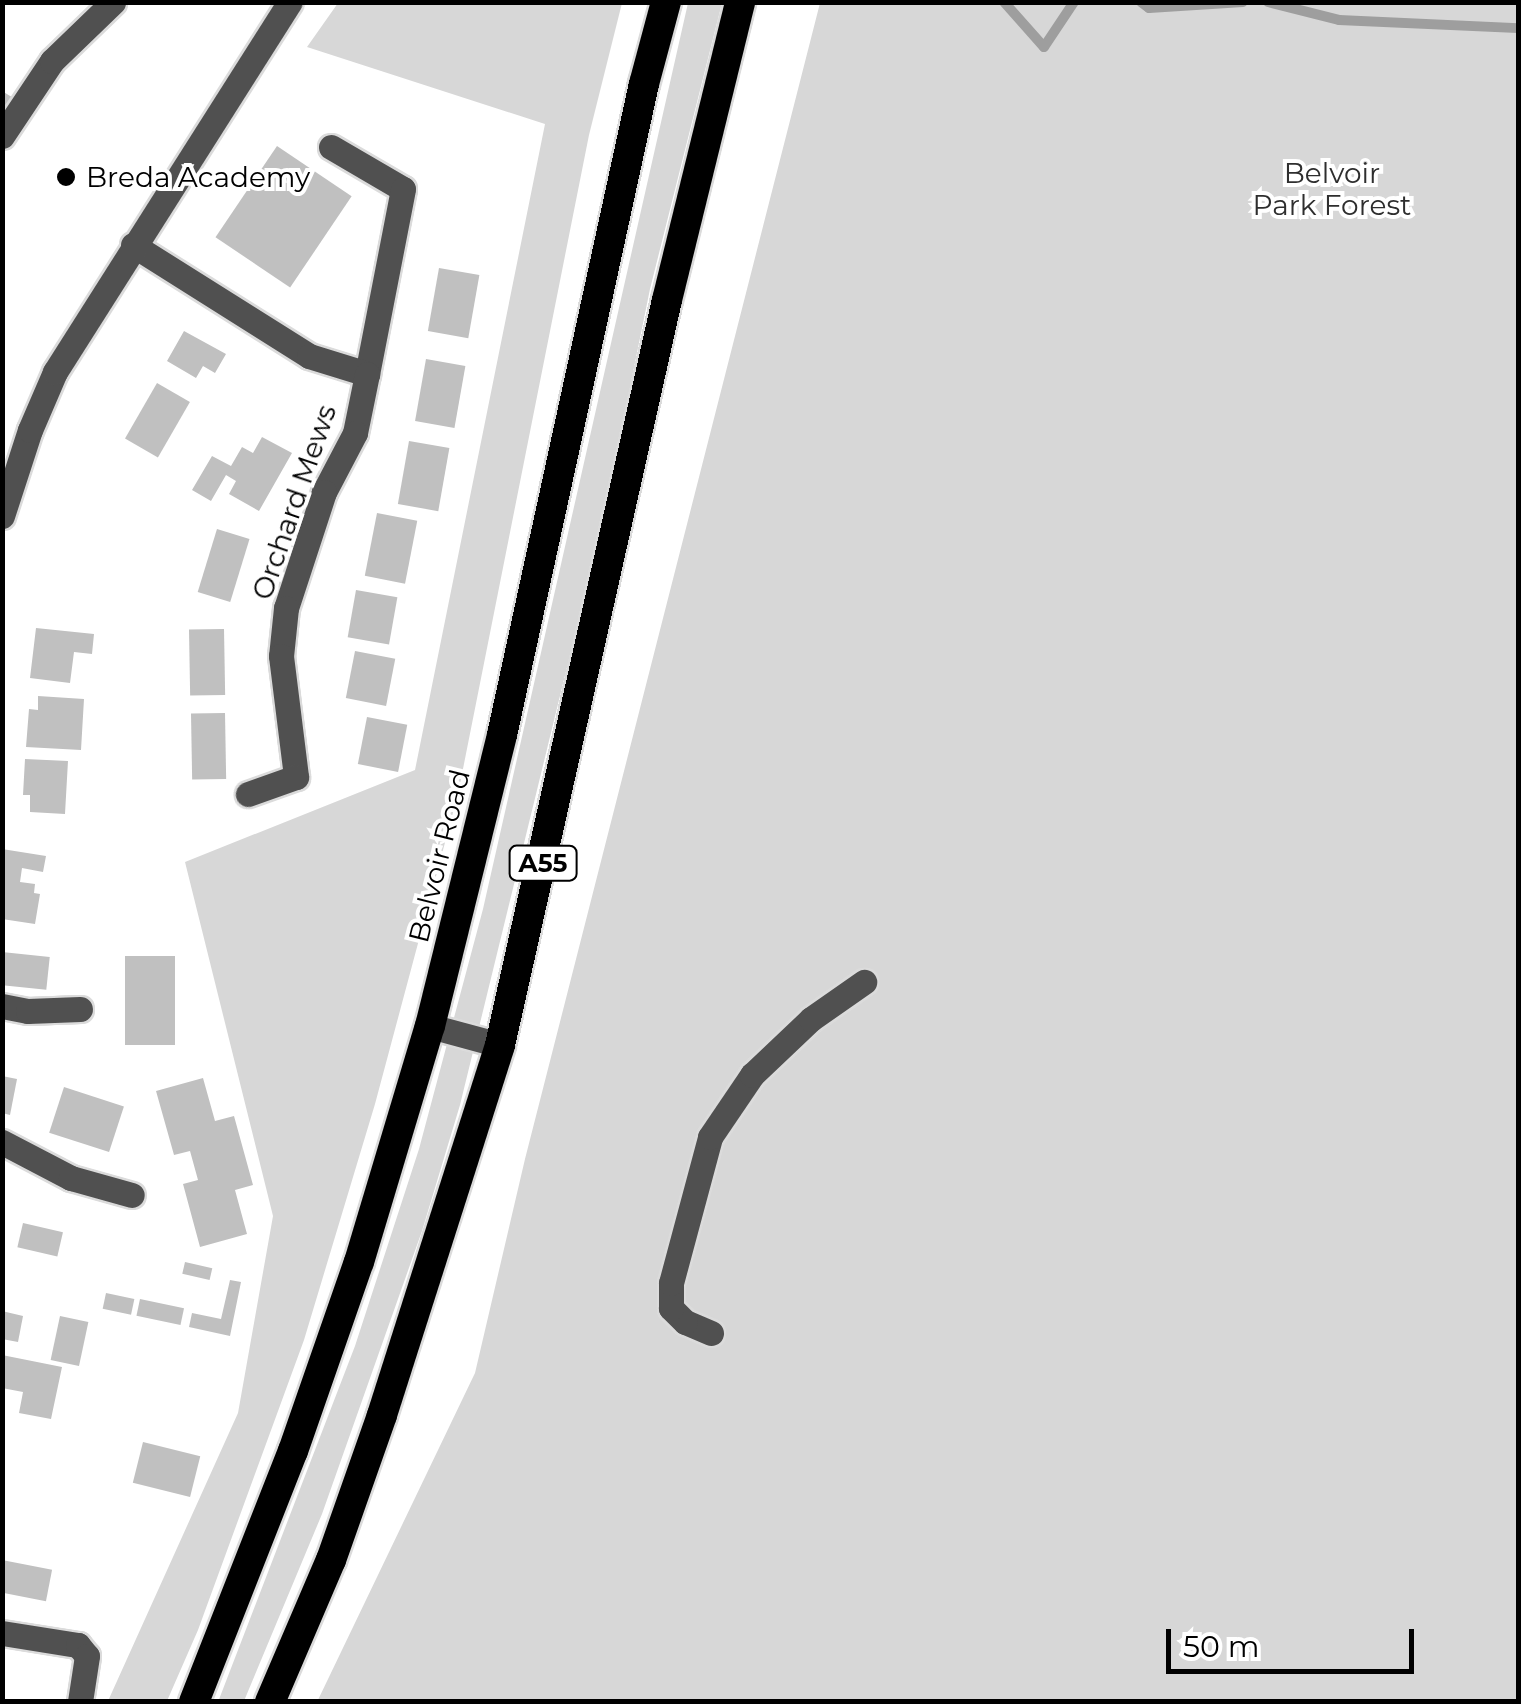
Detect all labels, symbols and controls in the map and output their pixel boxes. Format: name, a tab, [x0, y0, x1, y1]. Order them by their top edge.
park label: Belvoir Park Forest	[1253, 156, 1411, 222]
place label: Breda Academy	[86, 160, 310, 194]
marker: Breda Academy	[55, 166, 77, 188]
street label: Orchard Mews	[245, 400, 343, 604]
street label: Belvoir Road	[401, 766, 477, 946]
road number: A55	[508, 843, 578, 883]
scale bar	[1171, 1609, 1418, 1671]
text: 50 m	[1183, 1628, 1260, 1665]

